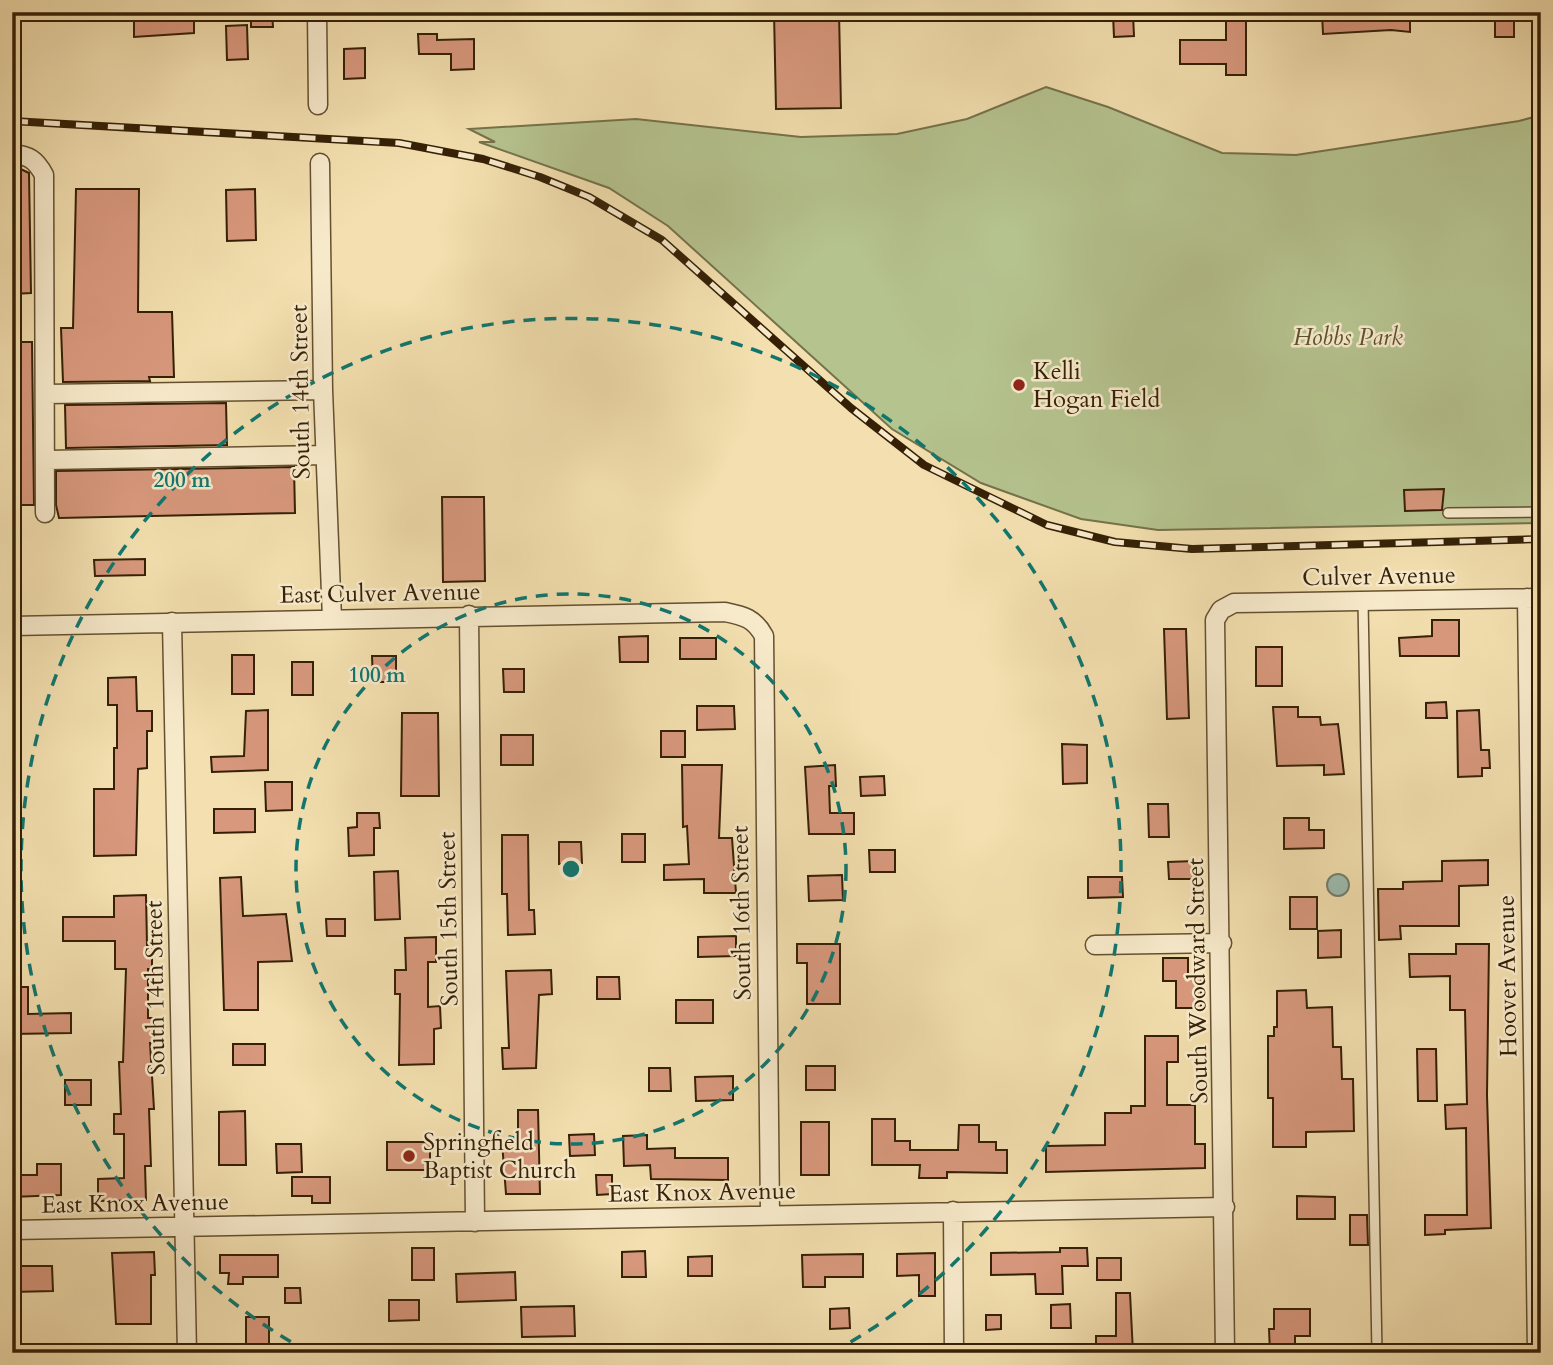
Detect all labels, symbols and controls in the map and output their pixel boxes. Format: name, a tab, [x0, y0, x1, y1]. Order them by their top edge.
street label: South 14th Street	[282, 304, 319, 480]
park label: Hobbs Park	[1293, 321, 1403, 354]
place label: Kelli Hogan Field	[1033, 355, 1160, 416]
marker: Kelli Hogan Field	[1011, 377, 1027, 393]
text: 200 m	[153, 466, 211, 495]
street label: Culver Avenue	[1302, 559, 1456, 594]
street label: East Culver Avenue	[279, 575, 481, 612]
text: 100 m	[348, 661, 406, 690]
street label: South 16th Street	[723, 825, 760, 1001]
street label: South 15th Street	[430, 831, 467, 1007]
centre of rings	[559, 857, 583, 881]
street label: South Woodward Street	[1179, 857, 1216, 1104]
street label: Hoover Avenue	[1490, 895, 1525, 1057]
street label: South 14th Street	[137, 900, 174, 1076]
place label: Springfield Baptist Church	[423, 1126, 576, 1187]
marker: Springfield Baptist Church	[401, 1148, 417, 1164]
street label: East Knox Avenue	[608, 1174, 796, 1211]
street label: East Knox Avenue	[41, 1185, 229, 1222]

